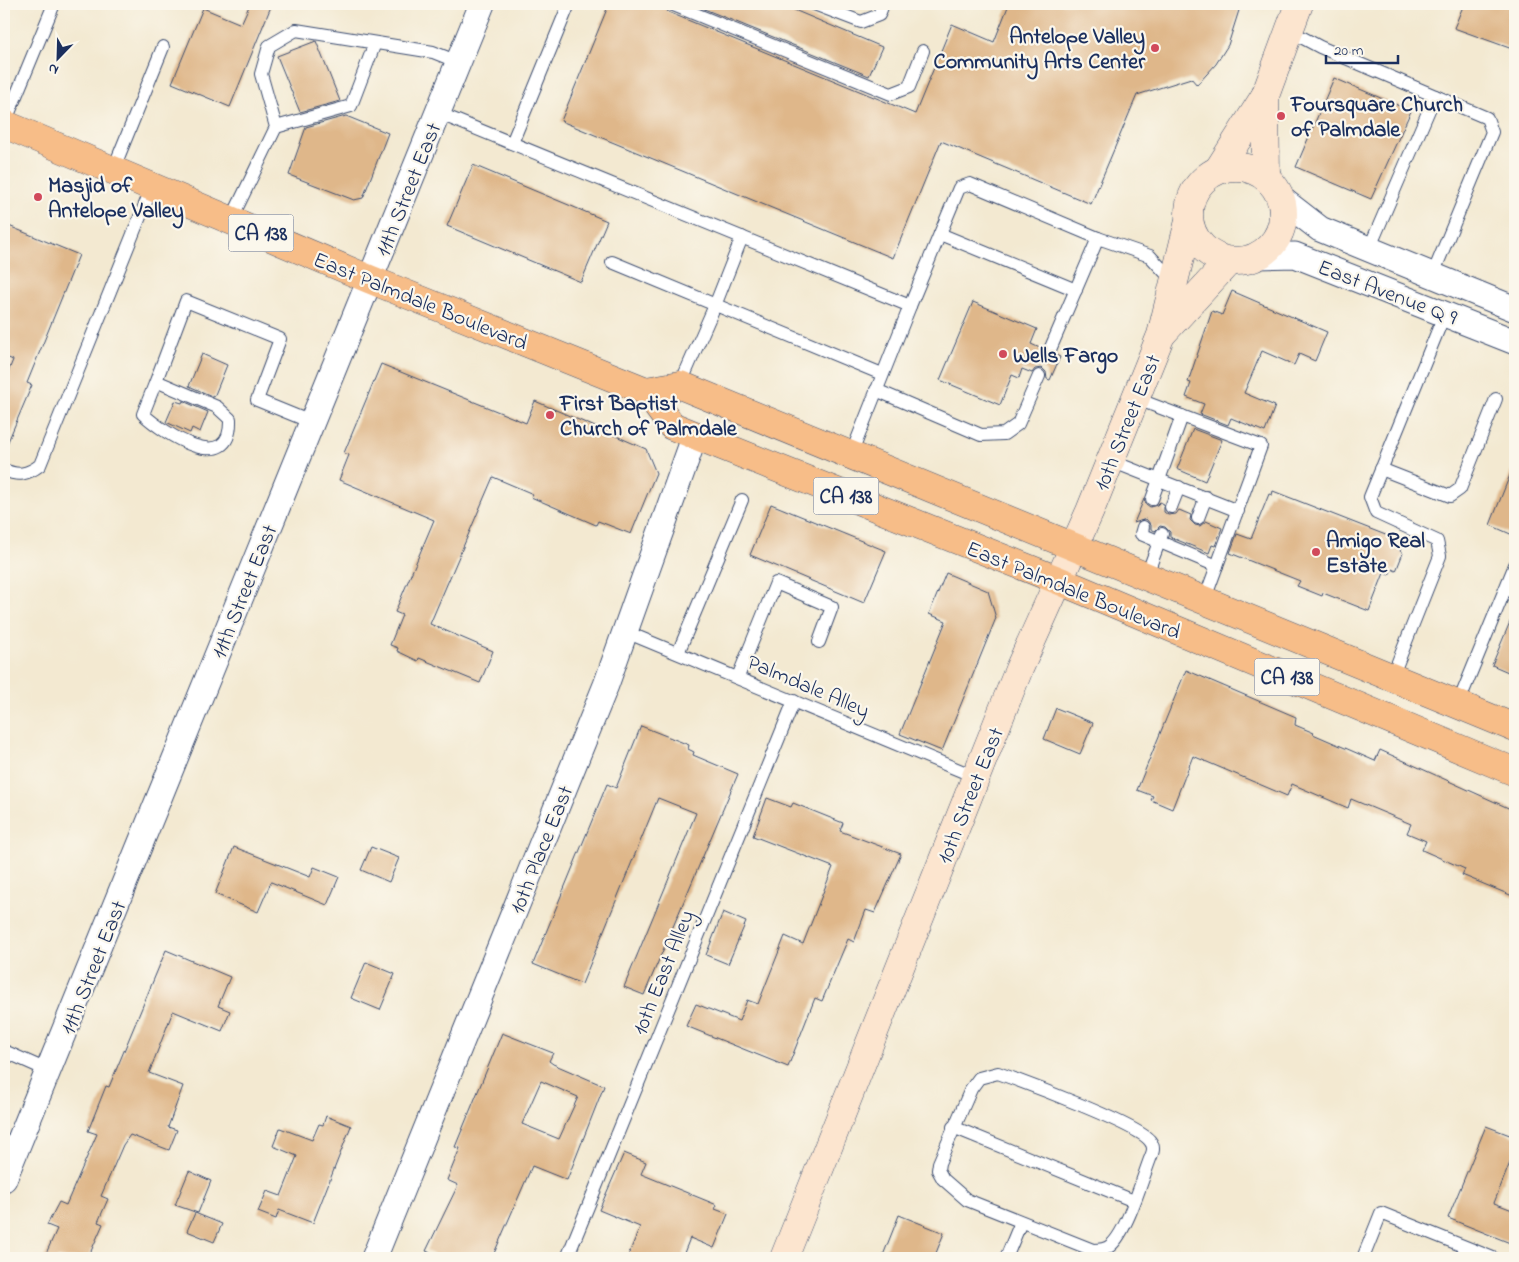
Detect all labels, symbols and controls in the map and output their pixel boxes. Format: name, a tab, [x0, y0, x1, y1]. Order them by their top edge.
place label: Antelope Valley Community Arts Center	[934, 22, 1146, 80]
north arrow	[32, 32, 82, 82]
scale bar	[1326, 32, 1399, 64]
text: 20 m	[1334, 40, 1364, 62]
marker: Antelope Valley Community Arts Center	[1149, 42, 1161, 54]
text: N	[45, 57, 62, 80]
place label: Foursquare Church of Palmdale	[1290, 90, 1463, 147]
marker: Foursquare Church of Palmdale	[1275, 110, 1287, 122]
street label: 11th Street East	[368, 118, 451, 262]
place label: Masjid of Antelope Valley	[48, 171, 184, 229]
marker: Masjid of Antelope Valley	[32, 191, 44, 203]
road number: CA 138	[228, 214, 294, 252]
street label: East Palmdale Boulevard	[308, 245, 532, 360]
street label: East Avenue Q 9	[1313, 253, 1462, 335]
place label: Wells Fargo	[1013, 341, 1118, 374]
marker: Wells Fargo	[997, 348, 1009, 360]
street label: 10th Street East	[1087, 350, 1171, 496]
place label: First Baptist Church of Palmdale	[559, 389, 738, 446]
marker: First Baptist Church of Palmdale	[544, 409, 556, 421]
road number: CA 138	[814, 478, 878, 514]
street label: 11th Street East	[204, 520, 287, 664]
place label: Amigo Real Estate	[1326, 526, 1425, 583]
street label: East Palmdale Boulevard	[961, 534, 1185, 649]
marker: Amigo Real Estate	[1310, 546, 1322, 558]
street label: Palmdale Alley	[741, 648, 874, 729]
road number: CA 138	[1254, 659, 1320, 696]
street label: 10th Street East	[930, 723, 1014, 869]
street label: 10th Place East	[503, 781, 583, 919]
street label: 11th Street East	[53, 896, 136, 1040]
street label: 10th East Alley	[625, 906, 705, 1041]

